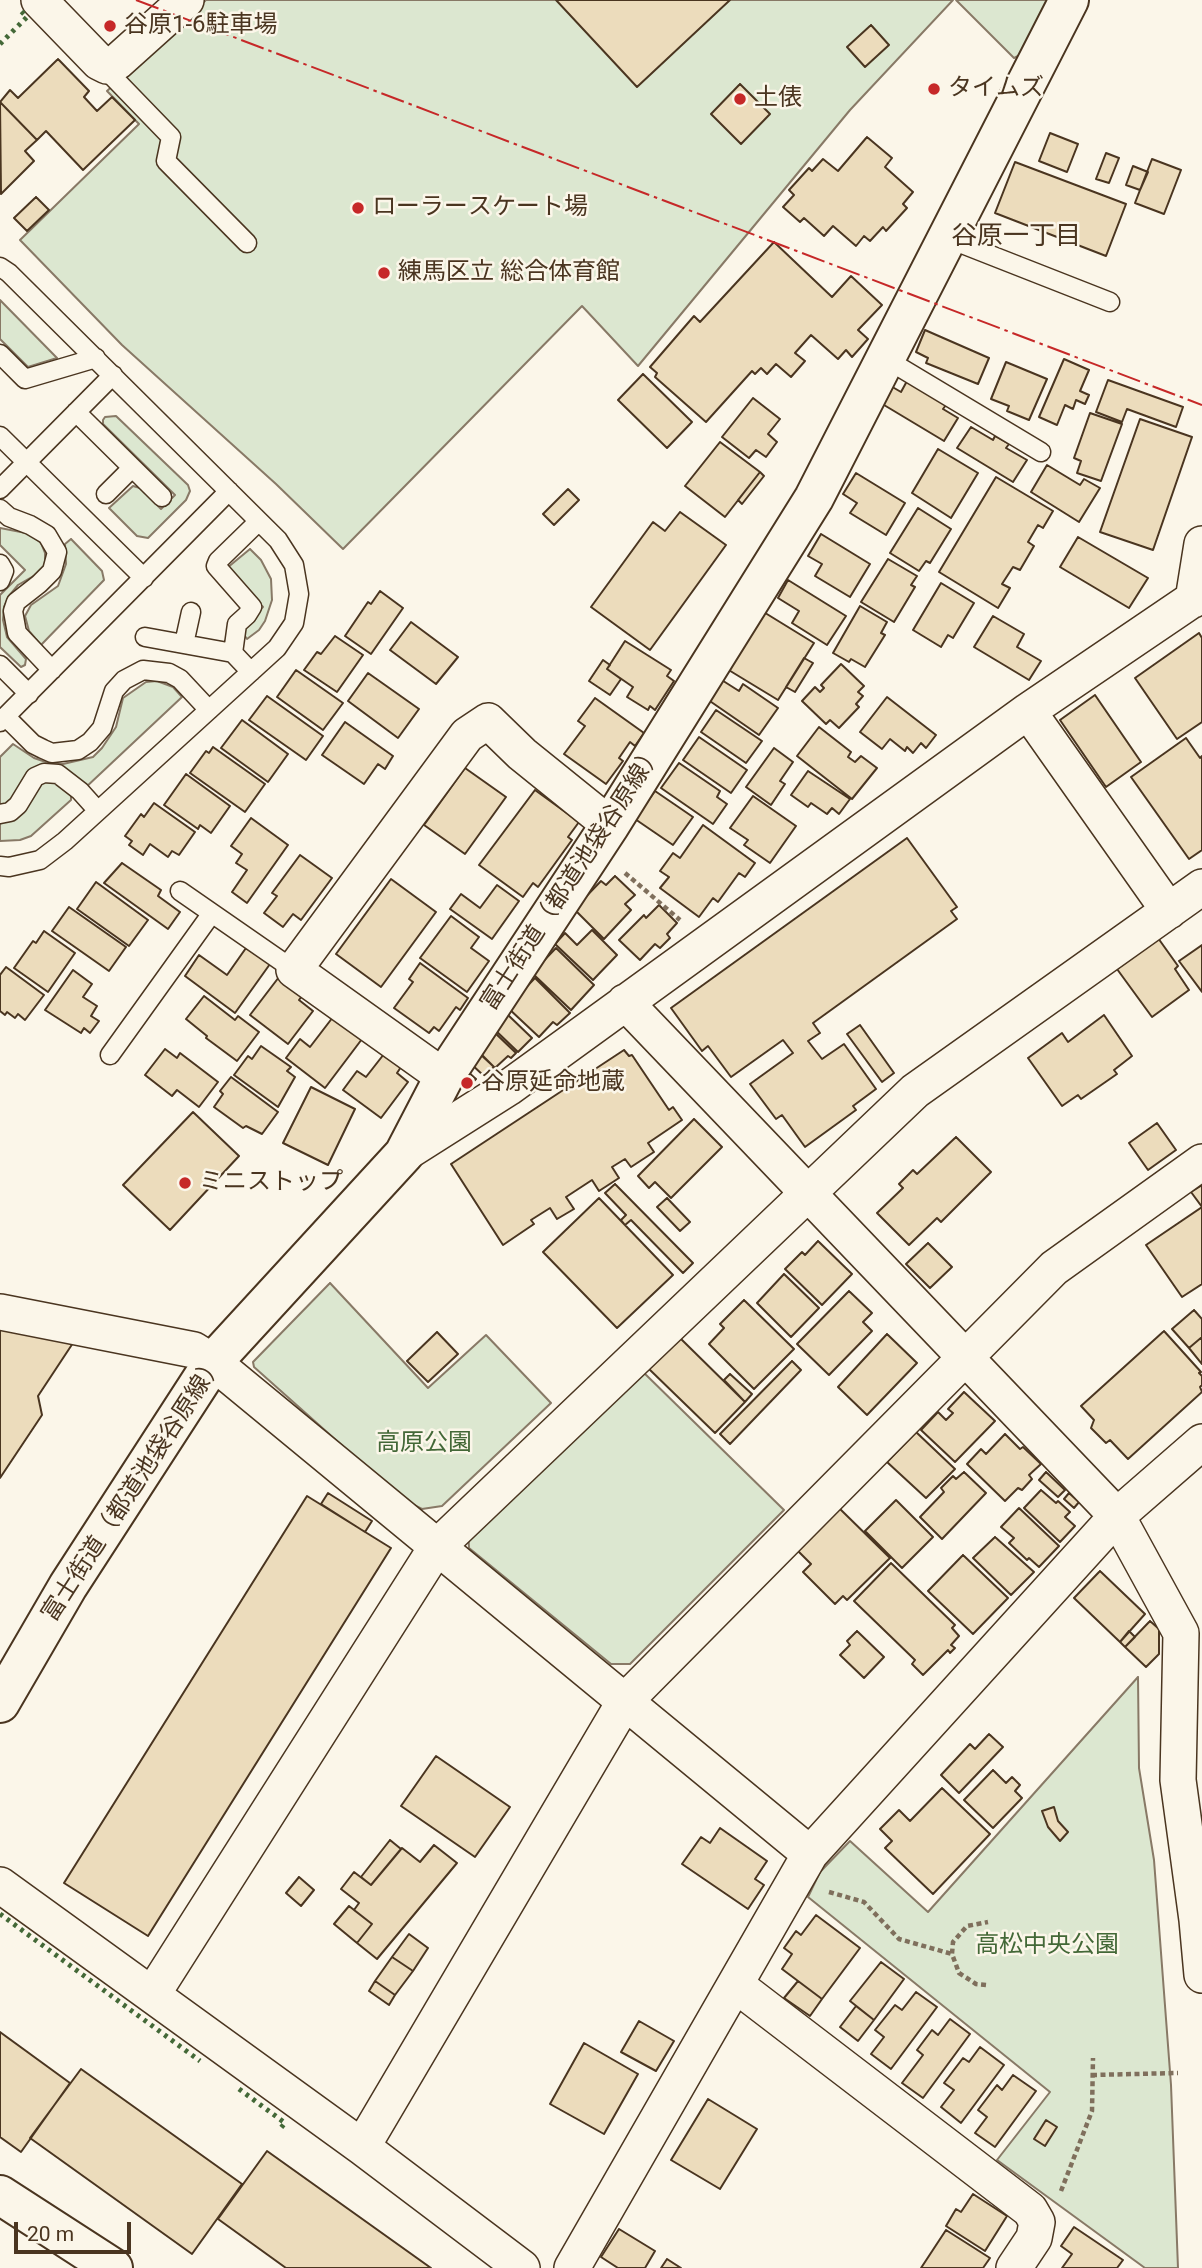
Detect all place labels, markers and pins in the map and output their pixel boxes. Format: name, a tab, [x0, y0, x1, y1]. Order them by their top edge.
place label: 谷原1-6駐車場	[124, 12, 278, 40]
marker: 谷原1-6駐車場	[102, 18, 118, 34]
place label: タイムズ	[948, 75, 1044, 103]
marker: タイムズ	[926, 81, 942, 97]
place label: 土俵	[754, 85, 802, 113]
marker: 土俵	[732, 91, 748, 107]
place label: ローラースケート場	[372, 194, 588, 222]
marker: ローラースケート場	[350, 200, 366, 216]
place label: 練馬区立 総合体育館	[398, 259, 620, 287]
marker: 練馬区立 総合体育館	[376, 265, 392, 281]
place label: 谷原延命地蔵	[481, 1069, 625, 1097]
marker: 谷原延命地蔵	[459, 1075, 475, 1091]
place label: ミニストップ	[199, 1169, 343, 1197]
marker: ミニストップ	[177, 1175, 193, 1191]

